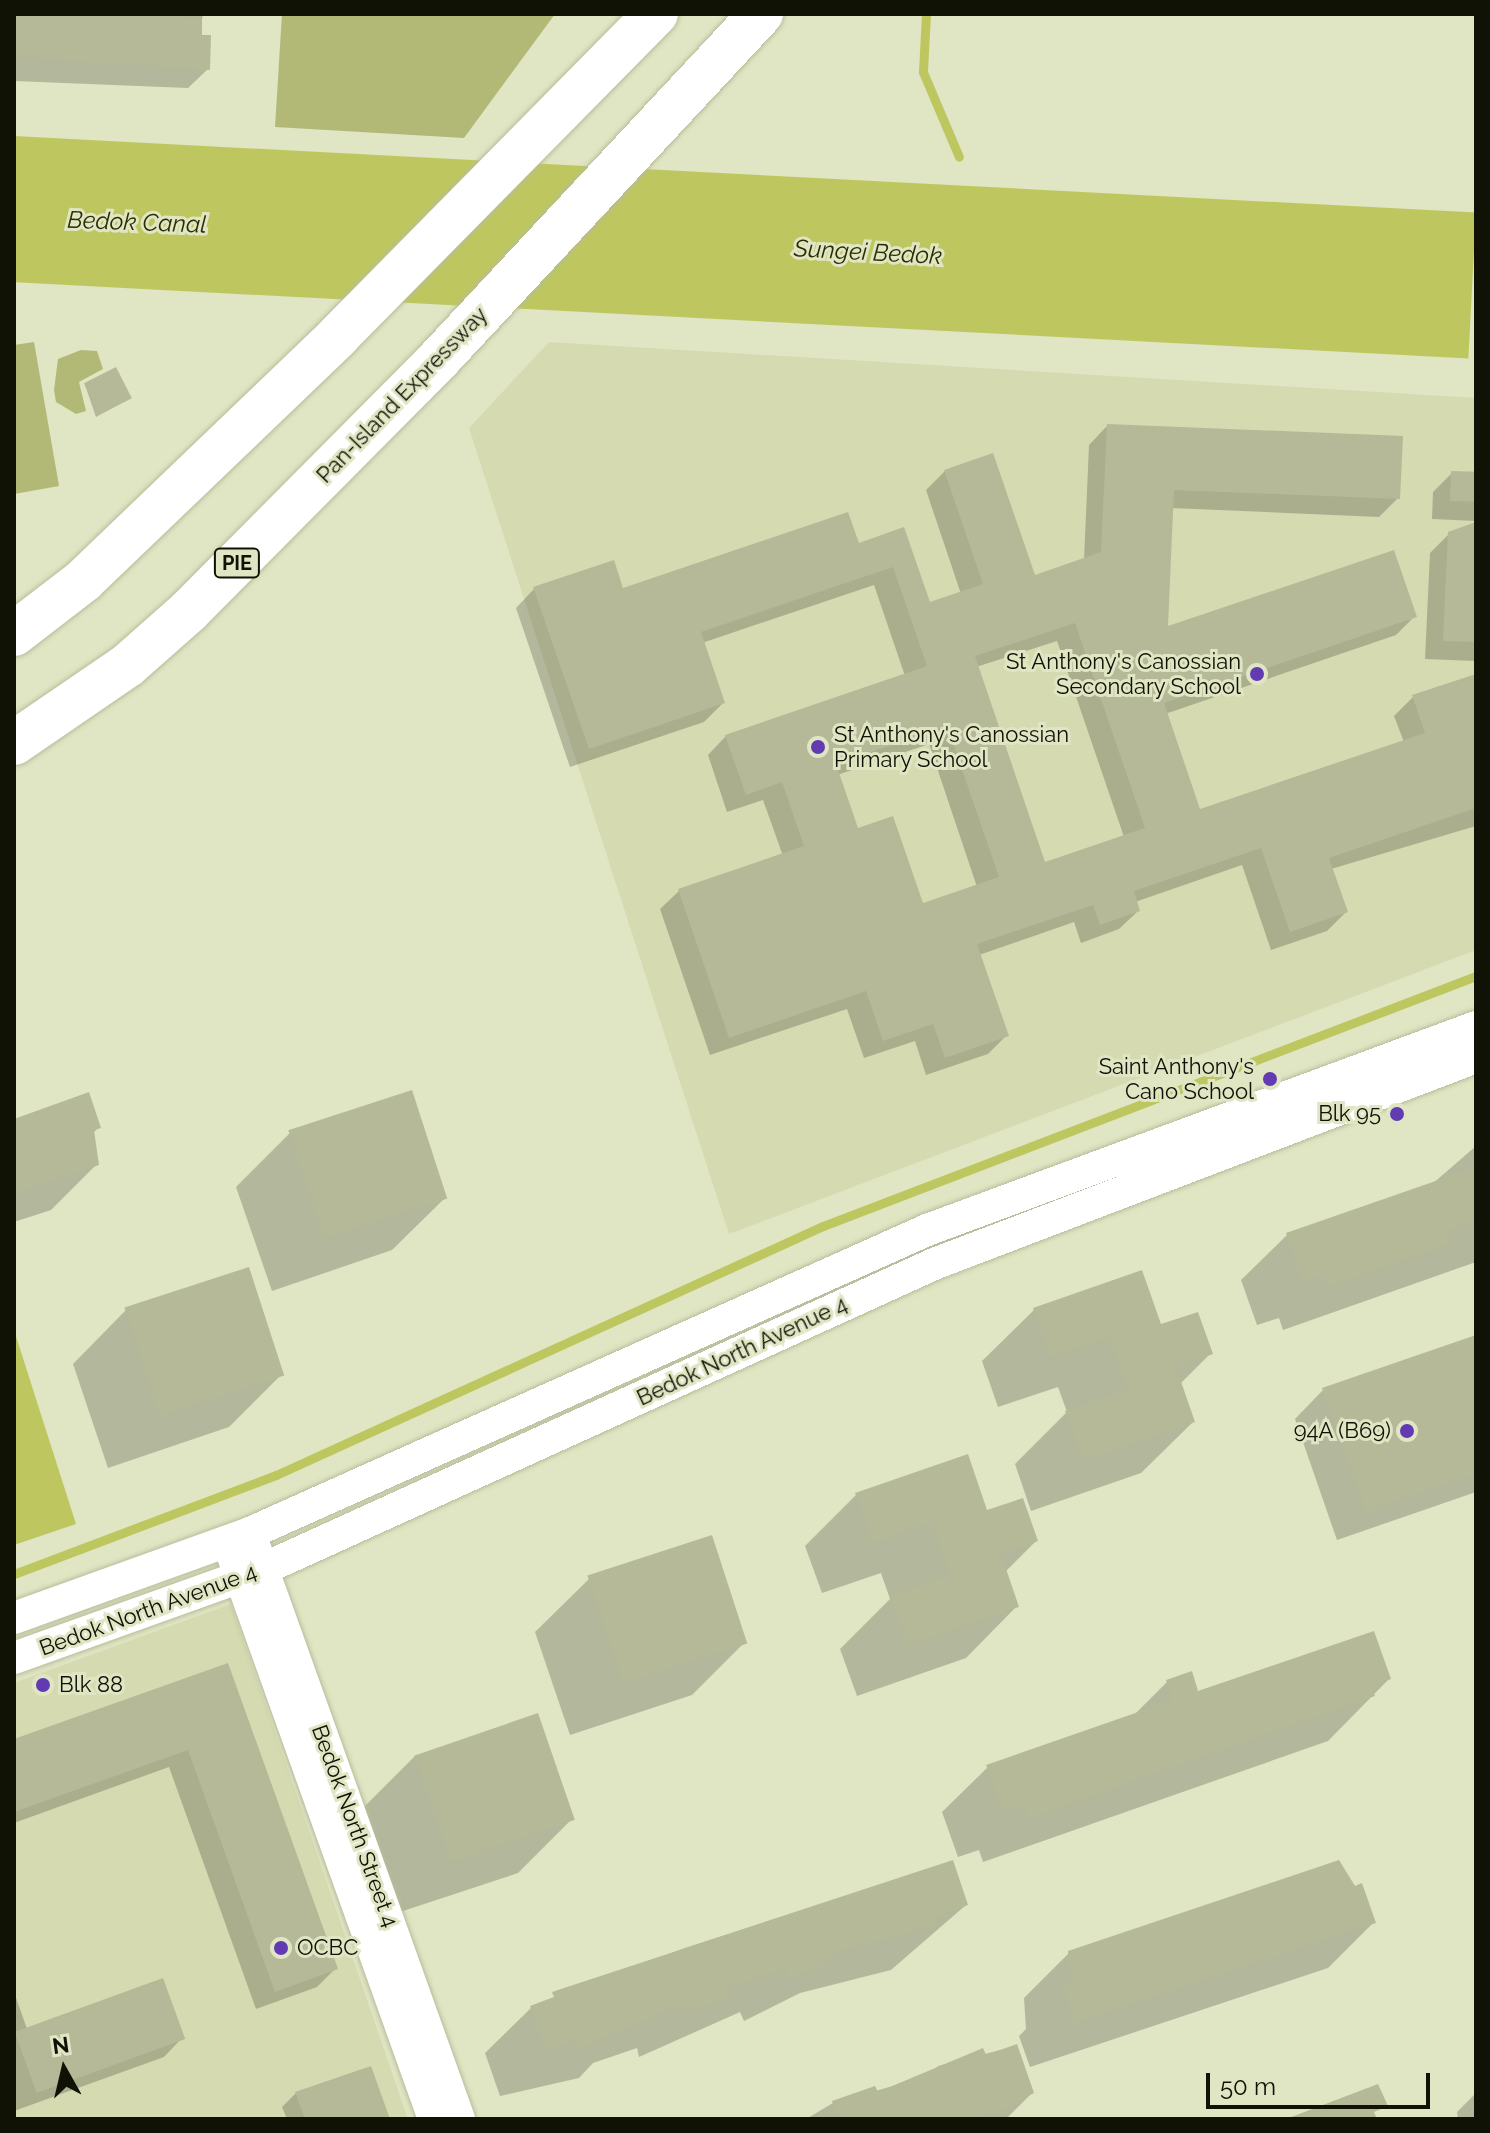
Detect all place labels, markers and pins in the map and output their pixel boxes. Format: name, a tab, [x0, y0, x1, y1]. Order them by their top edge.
place label: St Anthony's Canossian Secondary School	[1005, 648, 1241, 700]
marker: St Anthony's Canossian Secondary School	[1248, 665, 1266, 683]
place label: St Anthony's Canossian Primary School	[834, 721, 1070, 772]
marker: St Anthony's Canossian Primary School	[809, 738, 827, 756]
place label: Saint Anthony's Cano School	[1098, 1053, 1254, 1104]
marker: Saint Anthony's Cano School	[1261, 1070, 1279, 1088]
place label: Blk 95	[1318, 1101, 1381, 1127]
marker: Blk 95	[1388, 1105, 1406, 1123]
place label: 94A (B69)	[1293, 1418, 1391, 1444]
marker: 94A (B69)	[1398, 1422, 1416, 1440]
place label: Blk 88	[59, 1672, 123, 1698]
marker: Blk 88	[34, 1676, 52, 1694]
place label: OCBC	[297, 1935, 358, 1961]
marker: OCBC	[272, 1939, 290, 1957]

